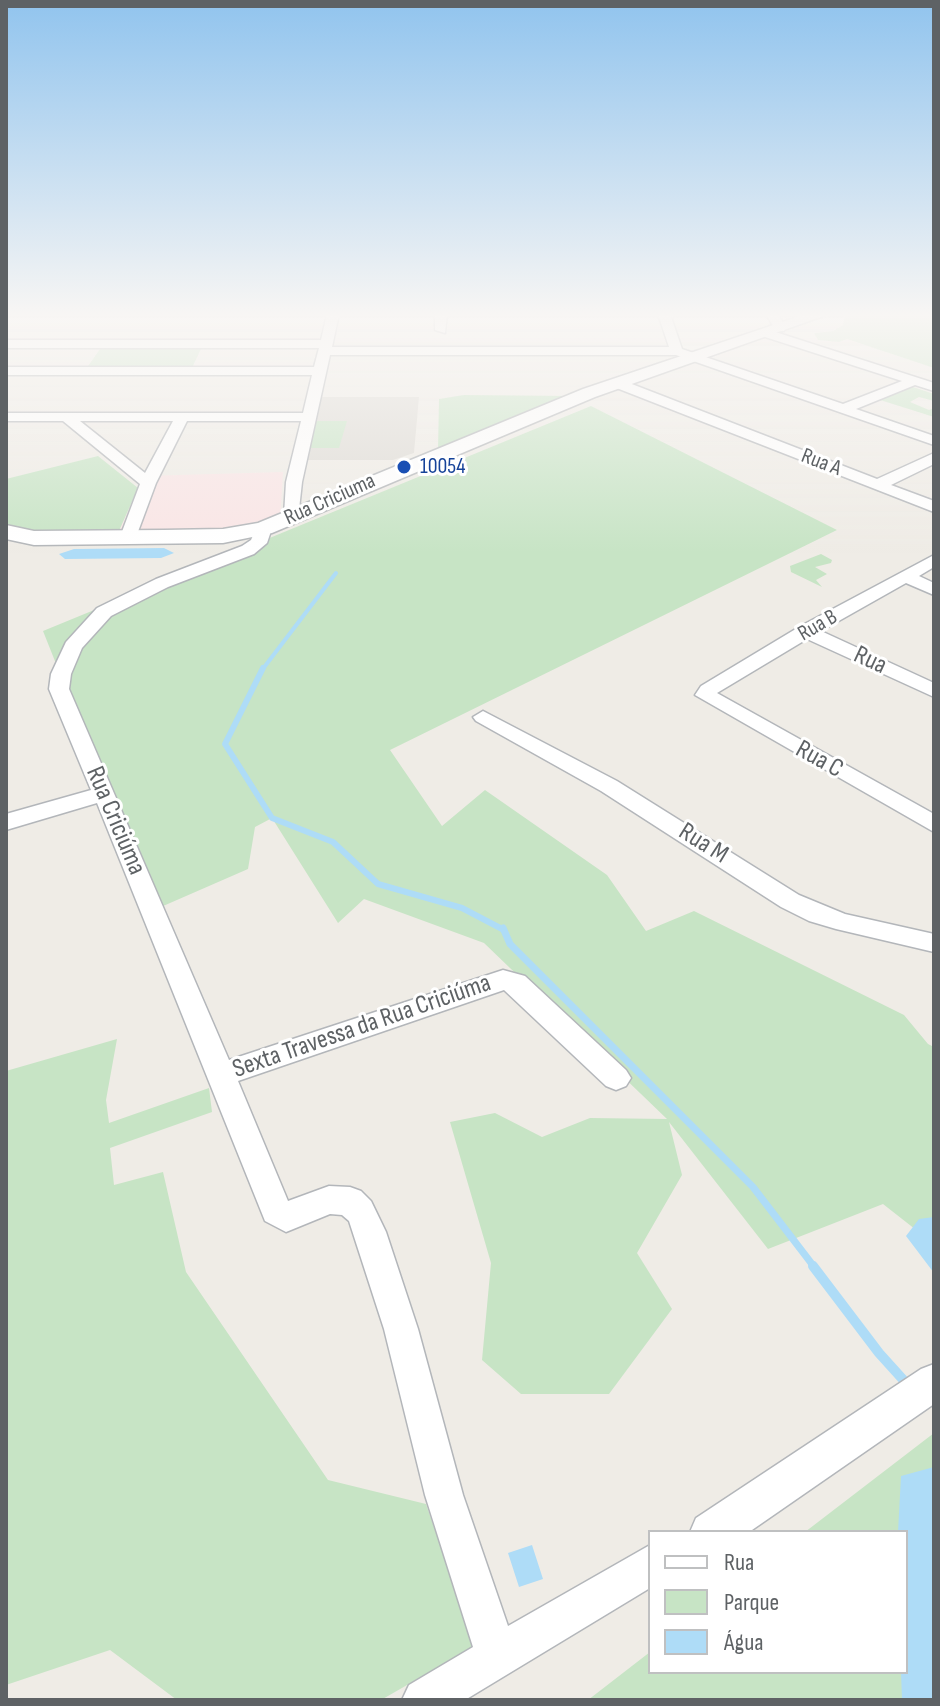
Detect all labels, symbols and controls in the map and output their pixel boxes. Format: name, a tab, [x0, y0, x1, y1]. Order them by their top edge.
street label: Rua A	[797, 443, 845, 483]
place label: 10054	[420, 454, 465, 480]
marker: 10054	[395, 458, 413, 476]
street label: Rua Criciuma	[280, 468, 380, 532]
street label: Rua B	[794, 604, 842, 648]
street label: Rua	[849, 640, 891, 682]
street label: Rua C	[790, 734, 848, 786]
street label: Rua Criciúma	[78, 762, 152, 880]
street label: Rua M	[672, 817, 734, 871]
street label: Sexta Travessa da Rua Criciúma	[229, 968, 495, 1086]
legend	[648, 1530, 908, 1674]
text: Rua	[724, 1548, 754, 1577]
text: Parque	[724, 1588, 779, 1617]
text: Água	[724, 1628, 763, 1657]

